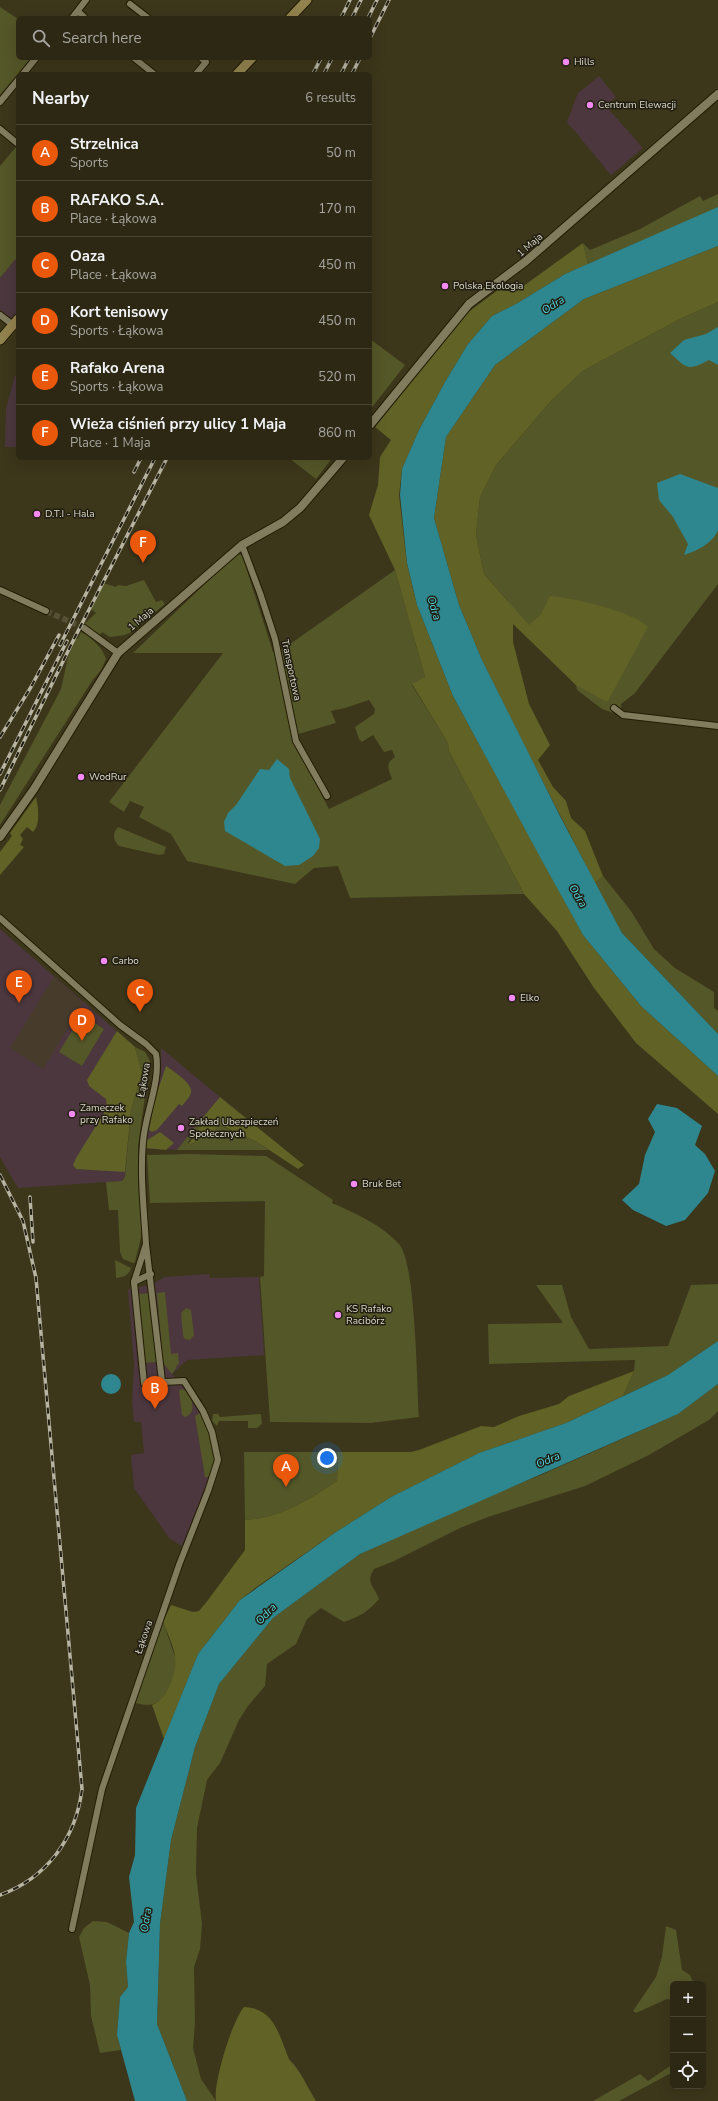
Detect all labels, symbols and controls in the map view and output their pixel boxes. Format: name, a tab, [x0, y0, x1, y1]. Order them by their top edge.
search box	[16, 16, 372, 60]
icon: search	[30, 27, 52, 49]
text: Search here	[62, 28, 142, 48]
place label: Hills	[574, 55, 595, 69]
marker: Hills	[561, 57, 571, 67]
text: Nearby	[32, 87, 89, 110]
text: 6 results	[305, 89, 356, 107]
place label: Centrum Elewacji	[598, 98, 676, 112]
marker: Centrum Elewacji	[585, 100, 595, 110]
text: Strzelnica	[70, 134, 139, 154]
text: A	[40, 144, 50, 162]
text: 50 m	[326, 144, 356, 162]
text: Sports	[70, 154, 109, 172]
text: RAFAKO S.A.	[70, 190, 164, 210]
text: B	[41, 200, 49, 218]
text: 170 m	[318, 200, 356, 218]
text: Place · Łąkowa	[70, 210, 157, 228]
street label: 1 Maja	[514, 230, 546, 260]
text: Oaza	[70, 246, 105, 266]
text: C	[41, 256, 49, 274]
text: 450 m	[318, 256, 356, 274]
text: Place · Łąkowa	[70, 266, 157, 284]
place label: Polska Ekologia	[453, 279, 523, 293]
marker: Polska Ekologia	[440, 281, 450, 291]
water label: Odra	[539, 292, 568, 318]
text: Kort tenisowy	[70, 302, 168, 322]
text: D	[40, 312, 50, 330]
text: 450 m	[318, 312, 356, 330]
text: Sports · Łąkowa	[70, 322, 163, 340]
text: Rafako Arena	[70, 358, 165, 378]
text: E	[41, 368, 49, 386]
text: 520 m	[318, 368, 356, 386]
text: Sports · Łąkowa	[70, 378, 163, 396]
text: Wieża ciśnień przy ulicy 1 Maja	[70, 414, 286, 434]
text: F	[41, 424, 49, 442]
text: 860 m	[318, 424, 356, 442]
text: Place · 1 Maja	[70, 434, 151, 452]
place label: D.T.I - Hala	[45, 507, 95, 521]
marker: D.T.I - Hala	[32, 509, 42, 519]
pin: F	[130, 530, 156, 563]
water label: Odra	[423, 594, 445, 622]
street label: 1 Maja	[125, 604, 157, 634]
street label: Transportowa	[278, 638, 304, 702]
place label: WodRur	[89, 770, 127, 784]
marker: WodRur	[76, 772, 86, 782]
water label: Odra	[565, 882, 591, 911]
place label: Carbo	[112, 954, 139, 968]
marker: Carbo	[99, 956, 109, 966]
pin: E	[6, 970, 32, 1003]
pin: C	[127, 979, 153, 1012]
place label: Elko	[520, 991, 540, 1005]
marker: Elko	[507, 993, 517, 1003]
pin: D	[69, 1008, 95, 1041]
street label: Łąkowa	[134, 1062, 154, 1099]
place label: Zameczek przy Rafako	[80, 1101, 133, 1127]
marker: Zameczek przy Rafako	[67, 1109, 77, 1119]
place label: Zakład Ubezpieczeń Społecznych	[189, 1115, 278, 1141]
marker: Zakład Ubezpieczeń Społecznych	[176, 1123, 186, 1133]
place label: Bruk Bet	[362, 1177, 402, 1191]
marker: Bruk Bet	[349, 1179, 359, 1189]
place label: KS Rafako Racibórz	[346, 1302, 392, 1328]
marker: KS Rafako Racibórz	[333, 1310, 343, 1320]
pin: B	[142, 1376, 168, 1409]
your location	[317, 1448, 337, 1468]
water label: Odra	[534, 1448, 562, 1472]
pin: A	[273, 1454, 299, 1487]
water label: Odra	[252, 1600, 280, 1628]
street label: Łąkowa	[131, 1618, 156, 1657]
water label: Odra	[137, 1907, 155, 1933]
map controls	[670, 1981, 706, 2089]
button: +	[670, 1981, 706, 2017]
button: −	[670, 2017, 706, 2053]
button: locate	[670, 2053, 706, 2089]

